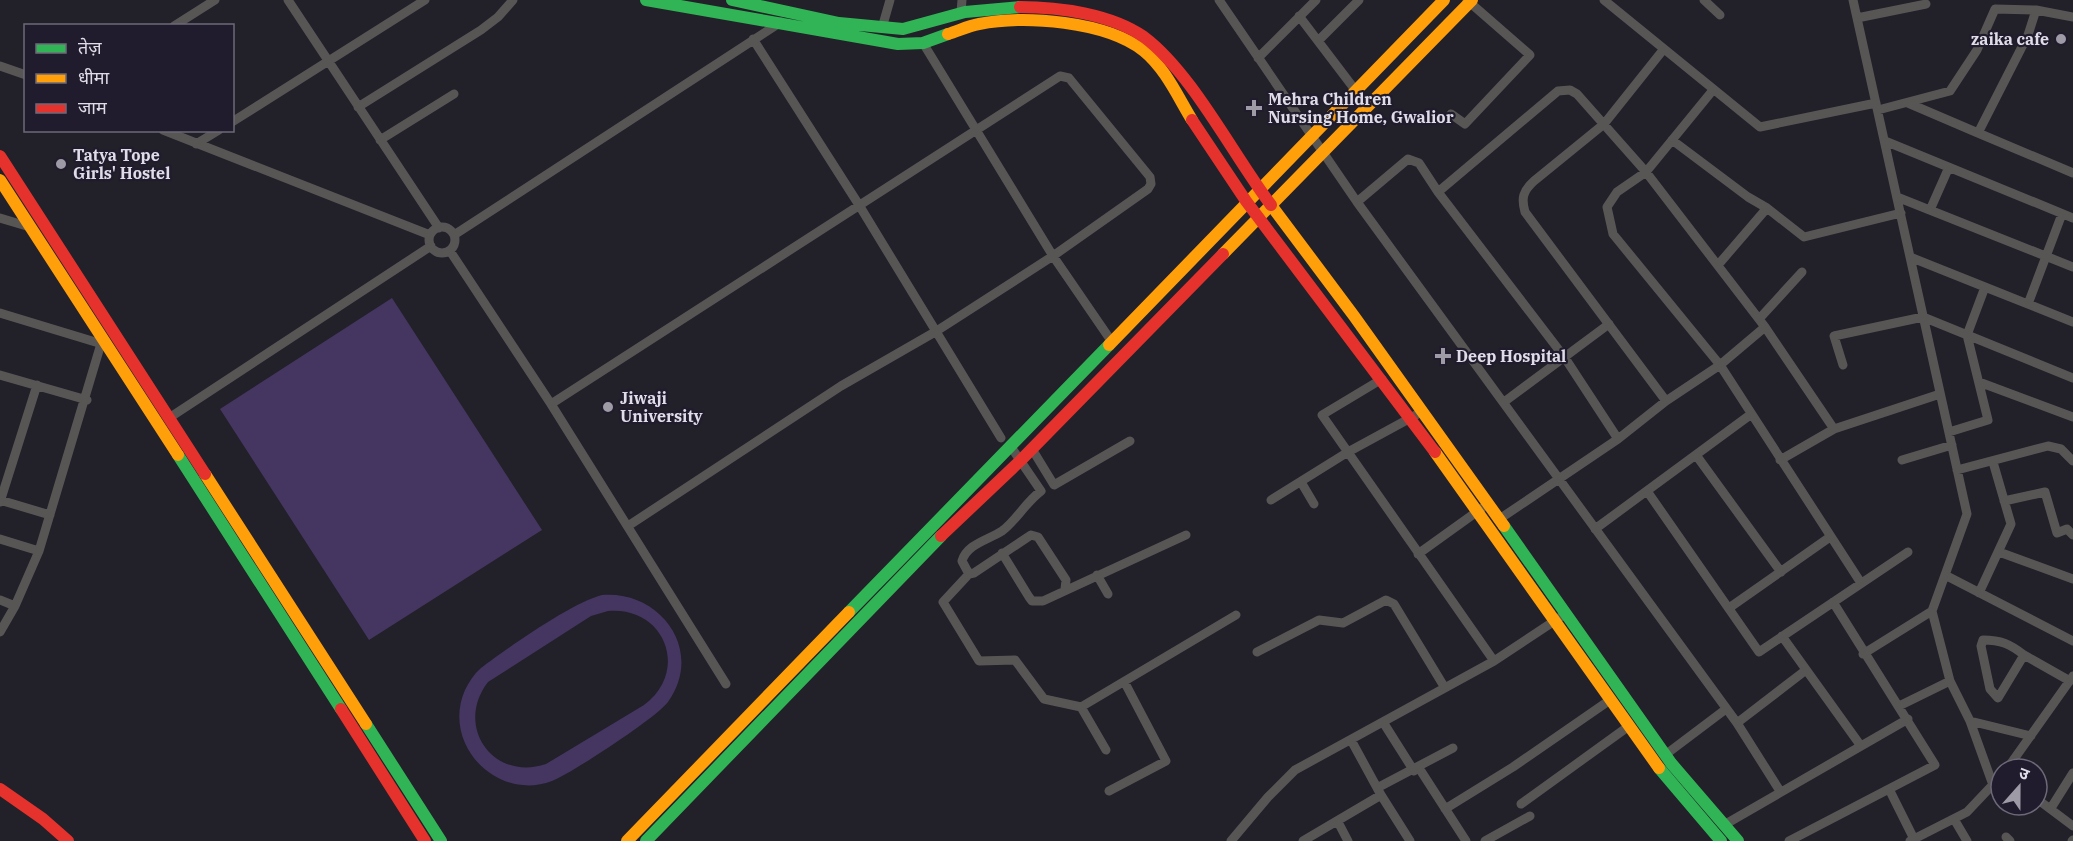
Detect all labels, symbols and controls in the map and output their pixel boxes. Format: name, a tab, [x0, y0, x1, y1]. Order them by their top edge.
legend	[24, 24, 234, 132]
place label: zaika cafe	[1971, 29, 2049, 49]
marker: zaika cafe	[2054, 32, 2068, 46]
text: तेज़	[78, 36, 102, 59]
text: धीमा	[78, 66, 109, 89]
place label: Mehra Children Nursing Home, Gwalior	[1268, 89, 1454, 127]
text: जाम	[78, 96, 108, 119]
marker: Mehra Children Nursing Home, Gwalior	[1245, 99, 1263, 117]
place label: Tatya Tope Girls' Hostel	[73, 145, 170, 183]
marker: Tatya Tope Girls' Hostel	[54, 157, 68, 171]
place label: Deep Hospital	[1456, 346, 1566, 366]
marker: Deep Hospital	[1434, 347, 1452, 365]
place label: Jiwaji University	[620, 388, 704, 426]
marker: Jiwaji University	[601, 400, 615, 414]
north arrow	[1989, 757, 2049, 817]
text: उ	[2016, 762, 2033, 784]

